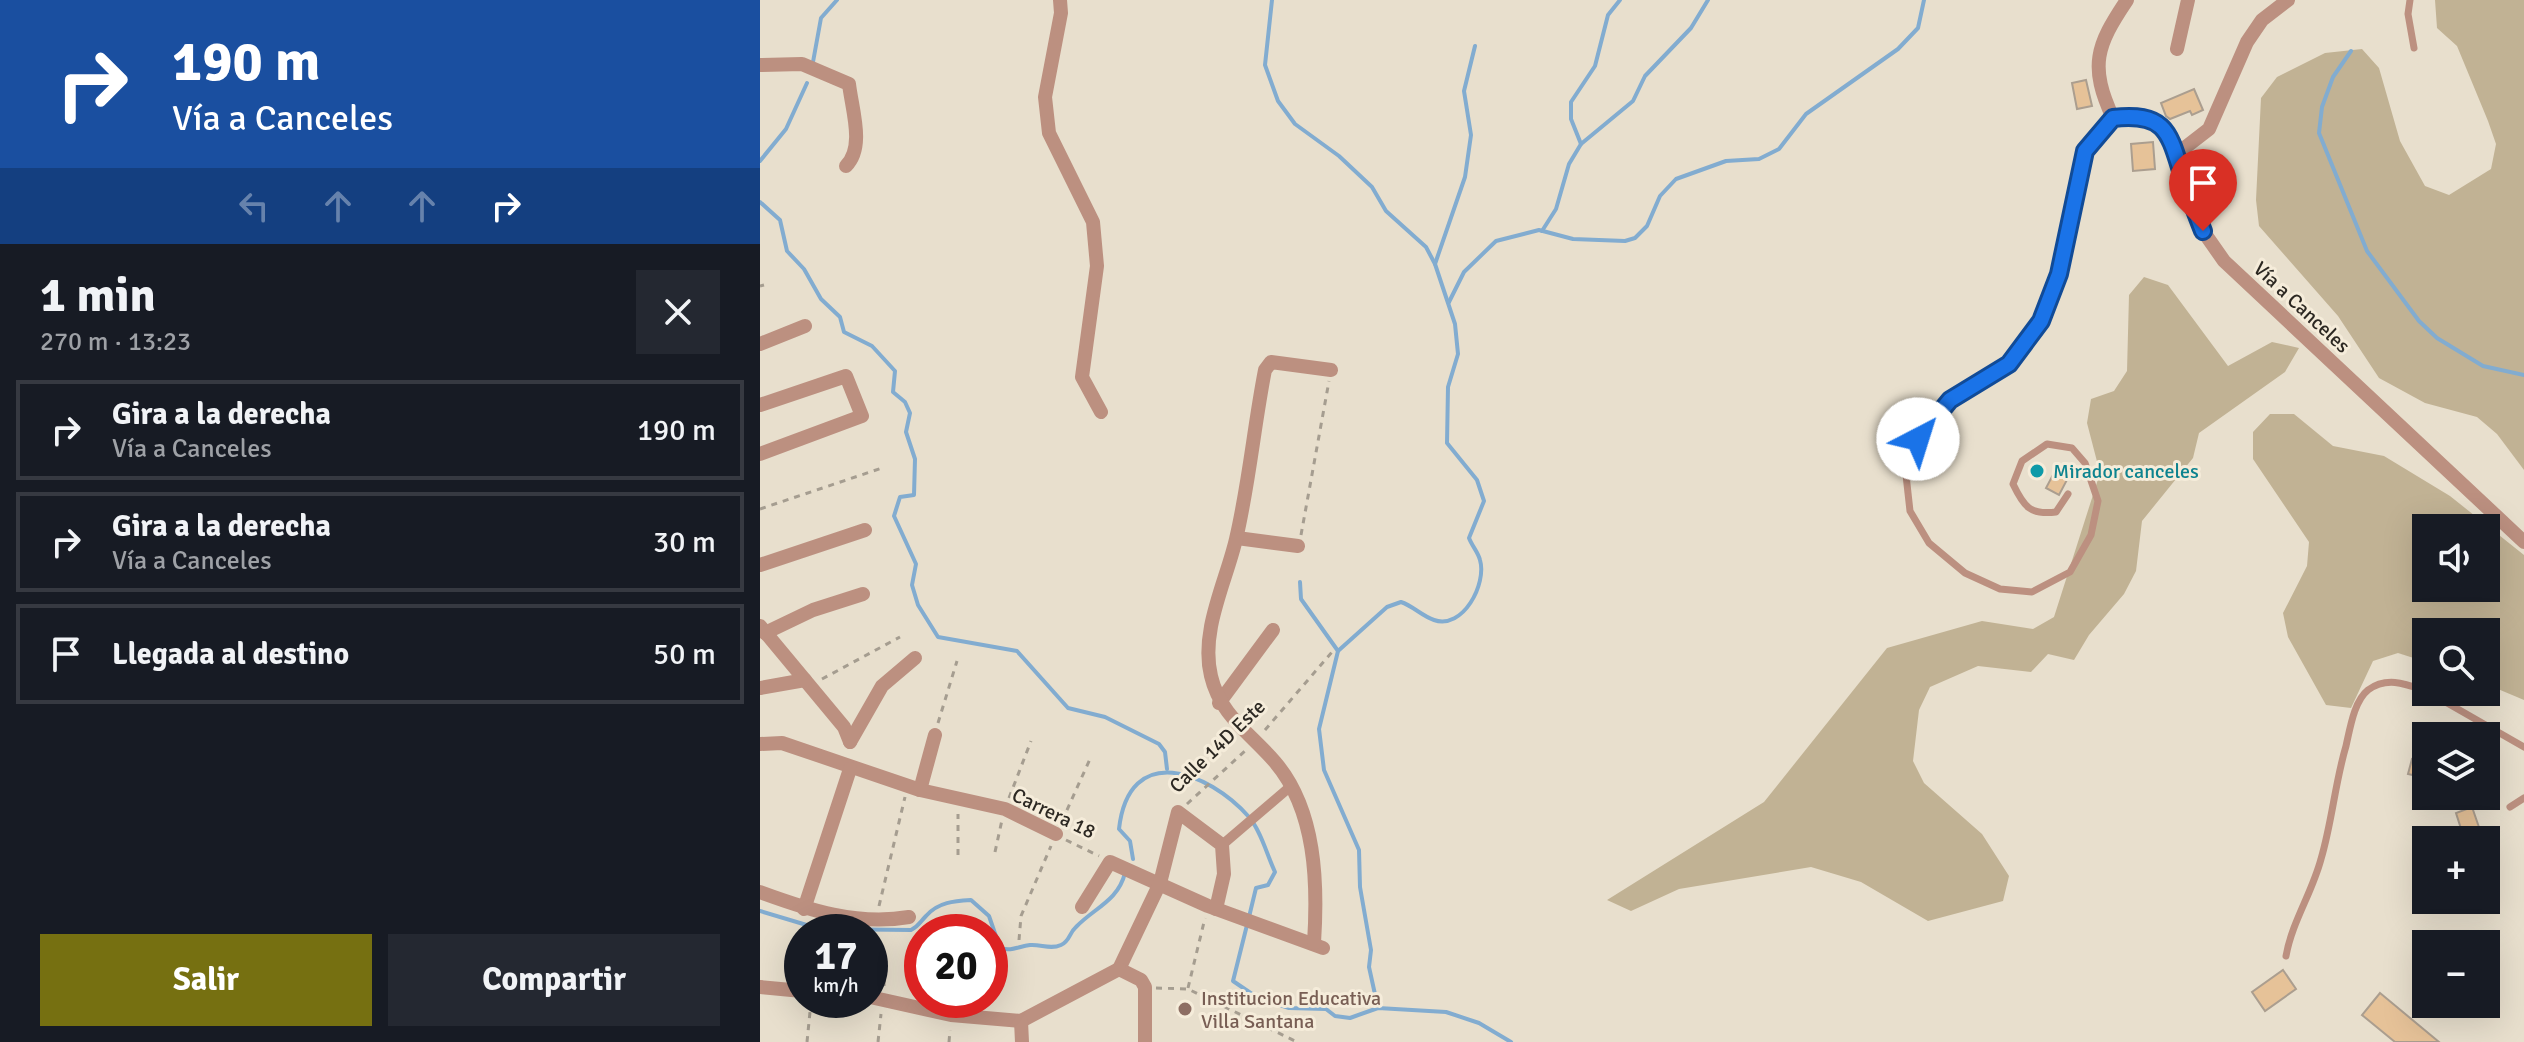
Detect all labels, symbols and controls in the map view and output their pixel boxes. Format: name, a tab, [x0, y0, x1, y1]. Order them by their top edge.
text: 190 m	[172, 27, 320, 96]
icon: right	[40, 32, 144, 136]
text: Vía a Canceles	[172, 96, 393, 141]
pin	[2169, 149, 2237, 231]
icon: arrive	[2181, 161, 2225, 205]
icon: left	[232, 184, 276, 228]
icon: ahead	[316, 184, 360, 228]
icon: ahead	[400, 184, 444, 228]
icon: right	[484, 184, 528, 228]
street label: Vía a Canceles	[2248, 256, 2355, 359]
text: 1 min	[40, 266, 156, 325]
button: close	[636, 270, 720, 354]
text: 270 m · 13:23	[40, 326, 191, 358]
text: Gira a la derecha	[112, 396, 331, 433]
position arrow	[1876, 397, 1960, 481]
icon: right	[44, 408, 88, 452]
text: 190 m	[637, 412, 716, 449]
text: Vía a Canceles	[112, 433, 272, 465]
place label: Mirador canceles	[2053, 459, 2199, 484]
marker: Mirador canceles	[2028, 462, 2046, 480]
text: Gira a la derecha	[112, 508, 331, 545]
map controls	[2412, 514, 2500, 1018]
button: sound	[2412, 514, 2500, 602]
icon: right	[44, 520, 88, 564]
text: 30 m	[653, 524, 716, 561]
text: Vía a Canceles	[112, 545, 272, 577]
button: search	[2412, 618, 2500, 706]
icon: arrive	[44, 632, 88, 676]
text: Llegada al destino	[112, 636, 349, 673]
text: 50 m	[653, 636, 716, 673]
street label: Calle 14D Este	[1164, 694, 1271, 798]
button: layers	[2412, 722, 2500, 810]
street label: Carrera 18	[1008, 783, 1100, 844]
button: +	[2412, 826, 2500, 914]
speed limit sign: 20	[904, 914, 1008, 1018]
button: −	[2412, 930, 2500, 1018]
text: 17	[814, 931, 858, 981]
button: Salir	[40, 934, 372, 1026]
button: Compartir	[388, 934, 720, 1026]
text: km/h	[813, 973, 859, 998]
place label: Institucion Educativa Villa Santana	[1201, 986, 1381, 1034]
marker: Institucion Educativa Villa Santana	[1176, 1000, 1194, 1018]

